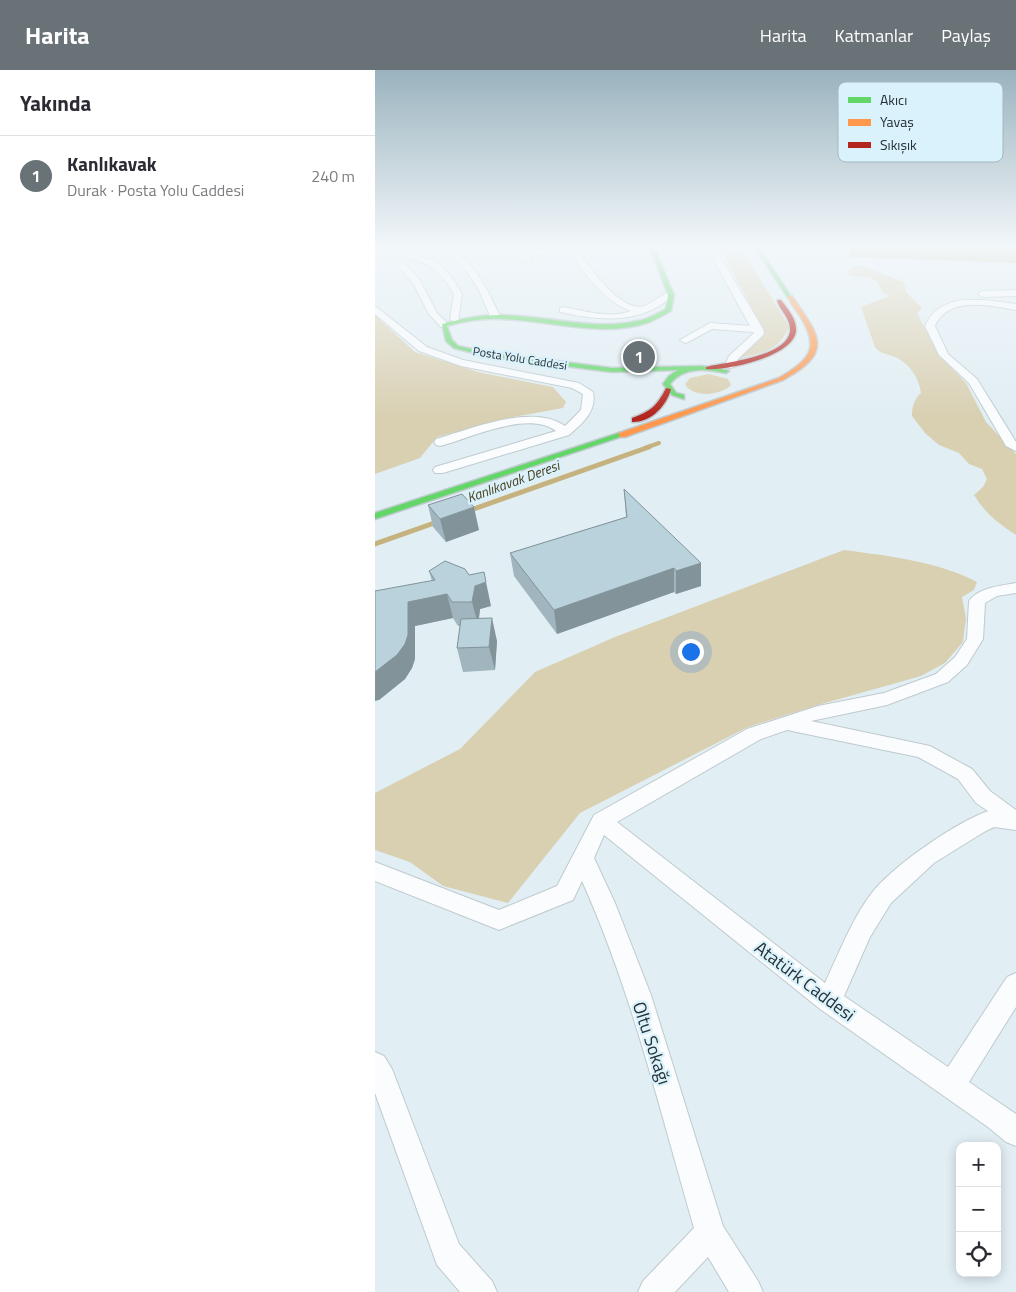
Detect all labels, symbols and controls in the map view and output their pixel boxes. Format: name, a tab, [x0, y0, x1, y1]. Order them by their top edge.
text: Harita	[25, 17, 90, 53]
text: Harita	[760, 22, 807, 49]
text: Katmanlar	[835, 22, 913, 49]
text: Paylaş	[941, 22, 991, 49]
legend	[838, 82, 1003, 162]
text: Yakında	[20, 87, 91, 119]
text: Akıcı	[880, 89, 907, 110]
text: Yavaş	[880, 111, 914, 132]
text: Sıkışık	[880, 134, 917, 155]
text: Kanlıkavak	[67, 149, 157, 178]
text: 1	[32, 164, 40, 188]
text: 240 m	[311, 164, 355, 188]
text: Durak · Posta Yolu Caddesi	[67, 178, 244, 202]
pin: 1	[623, 338, 655, 376]
street label: Posta Yolu Caddesi	[472, 341, 568, 375]
water label: Kanlıkavak Deresi	[464, 454, 564, 507]
your location	[678, 639, 704, 665]
street label: Atatürk Caddesi	[749, 934, 861, 1028]
street label: Oltu Sokağı	[626, 998, 678, 1088]
map controls	[956, 1142, 1001, 1277]
button: +	[956, 1142, 1001, 1187]
button: −	[956, 1187, 1001, 1232]
button: locate	[956, 1232, 1001, 1277]

